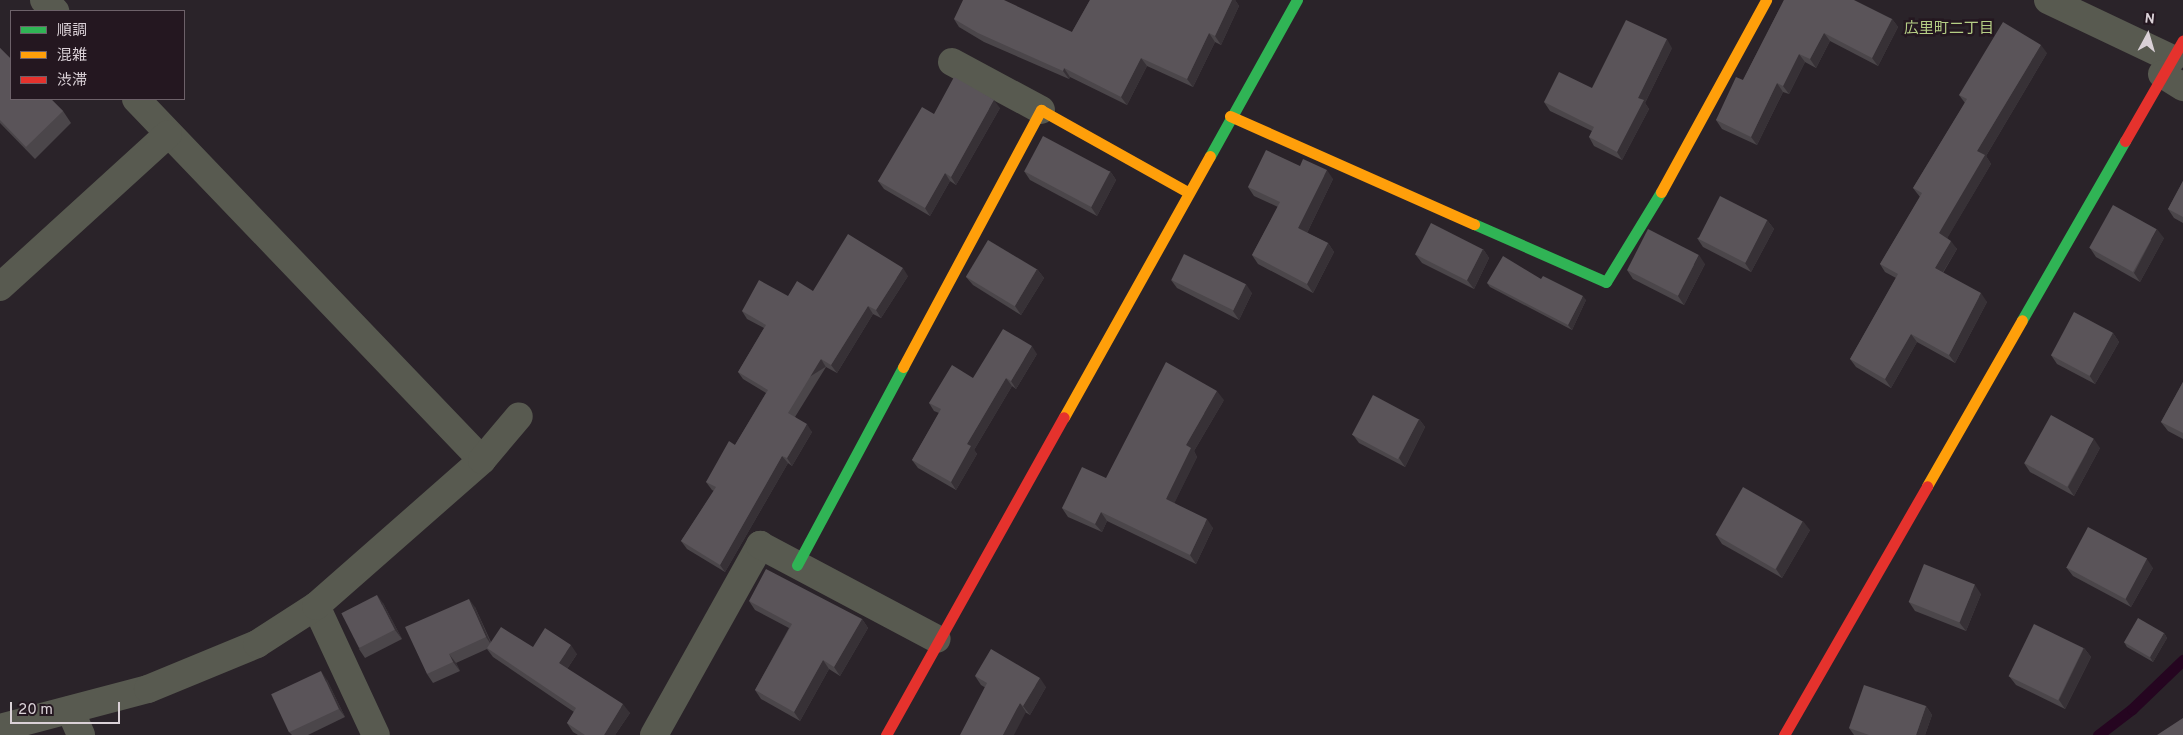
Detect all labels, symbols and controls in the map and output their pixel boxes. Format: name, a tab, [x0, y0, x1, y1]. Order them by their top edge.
legend	[10, 10, 185, 100]
north arrow	[2123, 10, 2173, 60]
text: N	[2144, 11, 2156, 29]
district label: 広里町二丁目	[1904, 21, 1994, 39]
text: 順調	[57, 22, 87, 41]
text: 混雑	[57, 47, 87, 66]
text: 渋滞	[57, 72, 87, 91]
scale bar	[12, 692, 122, 724]
text: 20 m	[18, 701, 53, 720]

